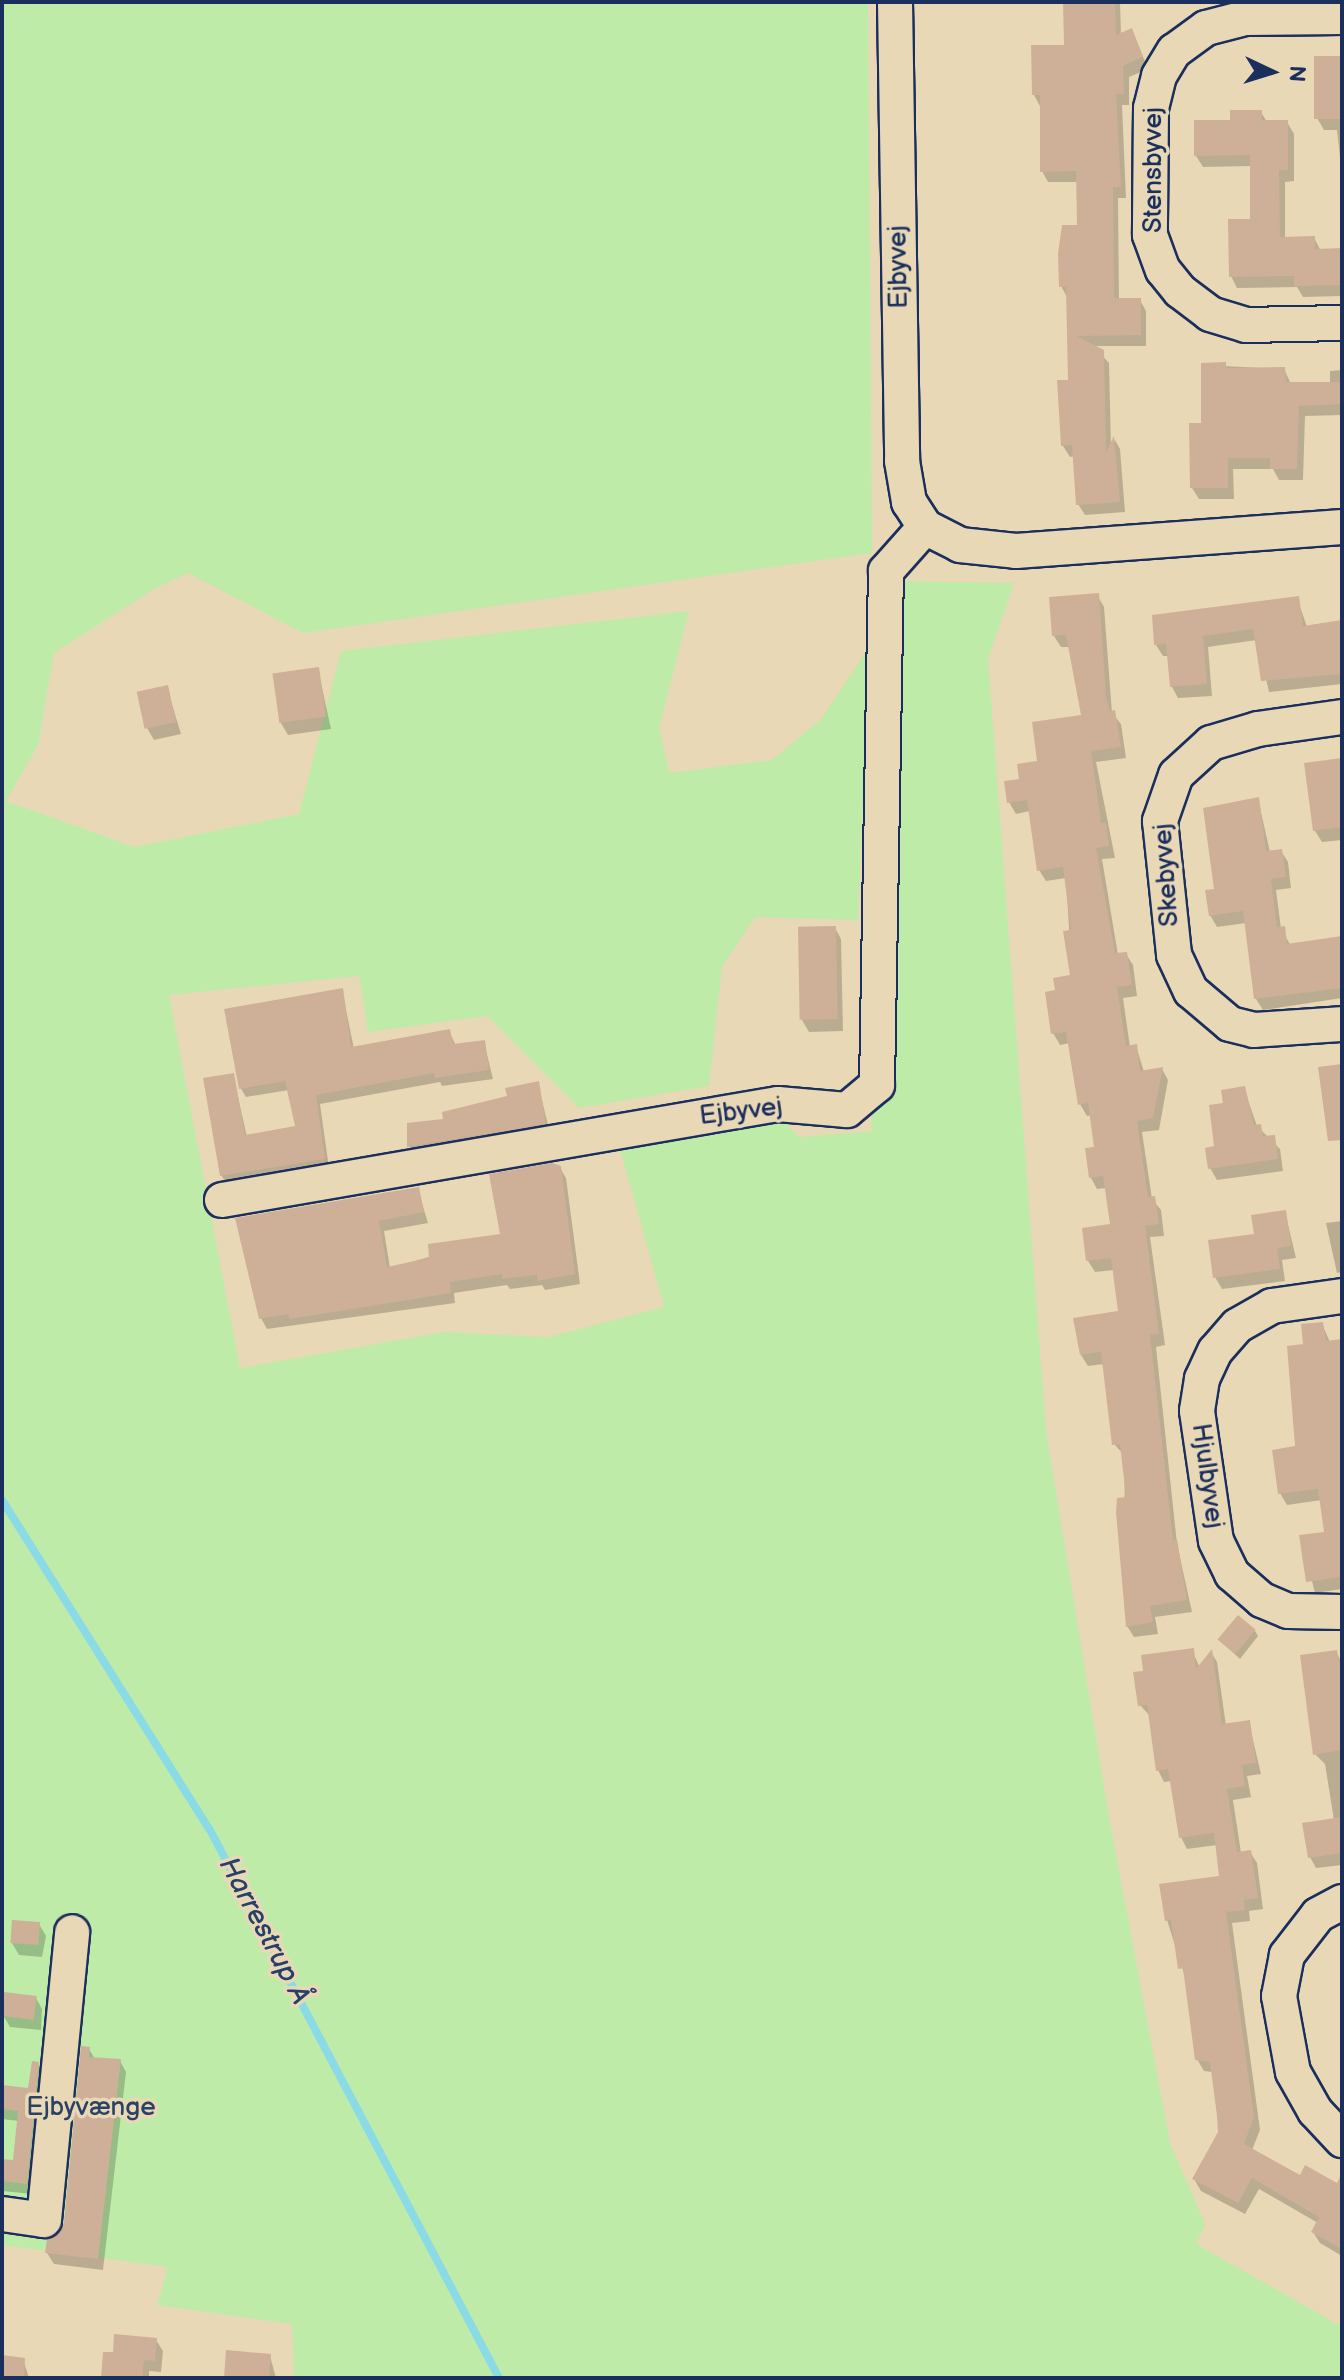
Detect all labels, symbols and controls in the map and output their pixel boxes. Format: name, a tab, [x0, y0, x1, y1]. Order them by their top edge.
north arrow	[1232, 32, 1312, 112]
text: N	[1282, 65, 1310, 83]
street label: Stensbyvej	[1138, 107, 1170, 233]
street label: Ejbyvej	[883, 225, 915, 309]
street label: Skebyvej	[1148, 822, 1186, 928]
street label: Ejbyvej	[698, 1091, 784, 1133]
street label: Hjulbyvej	[1184, 1422, 1230, 1530]
water label: Harrestrup Å	[211, 1852, 317, 2010]
park label: Ejbyvænge	[26, 2092, 156, 2124]

